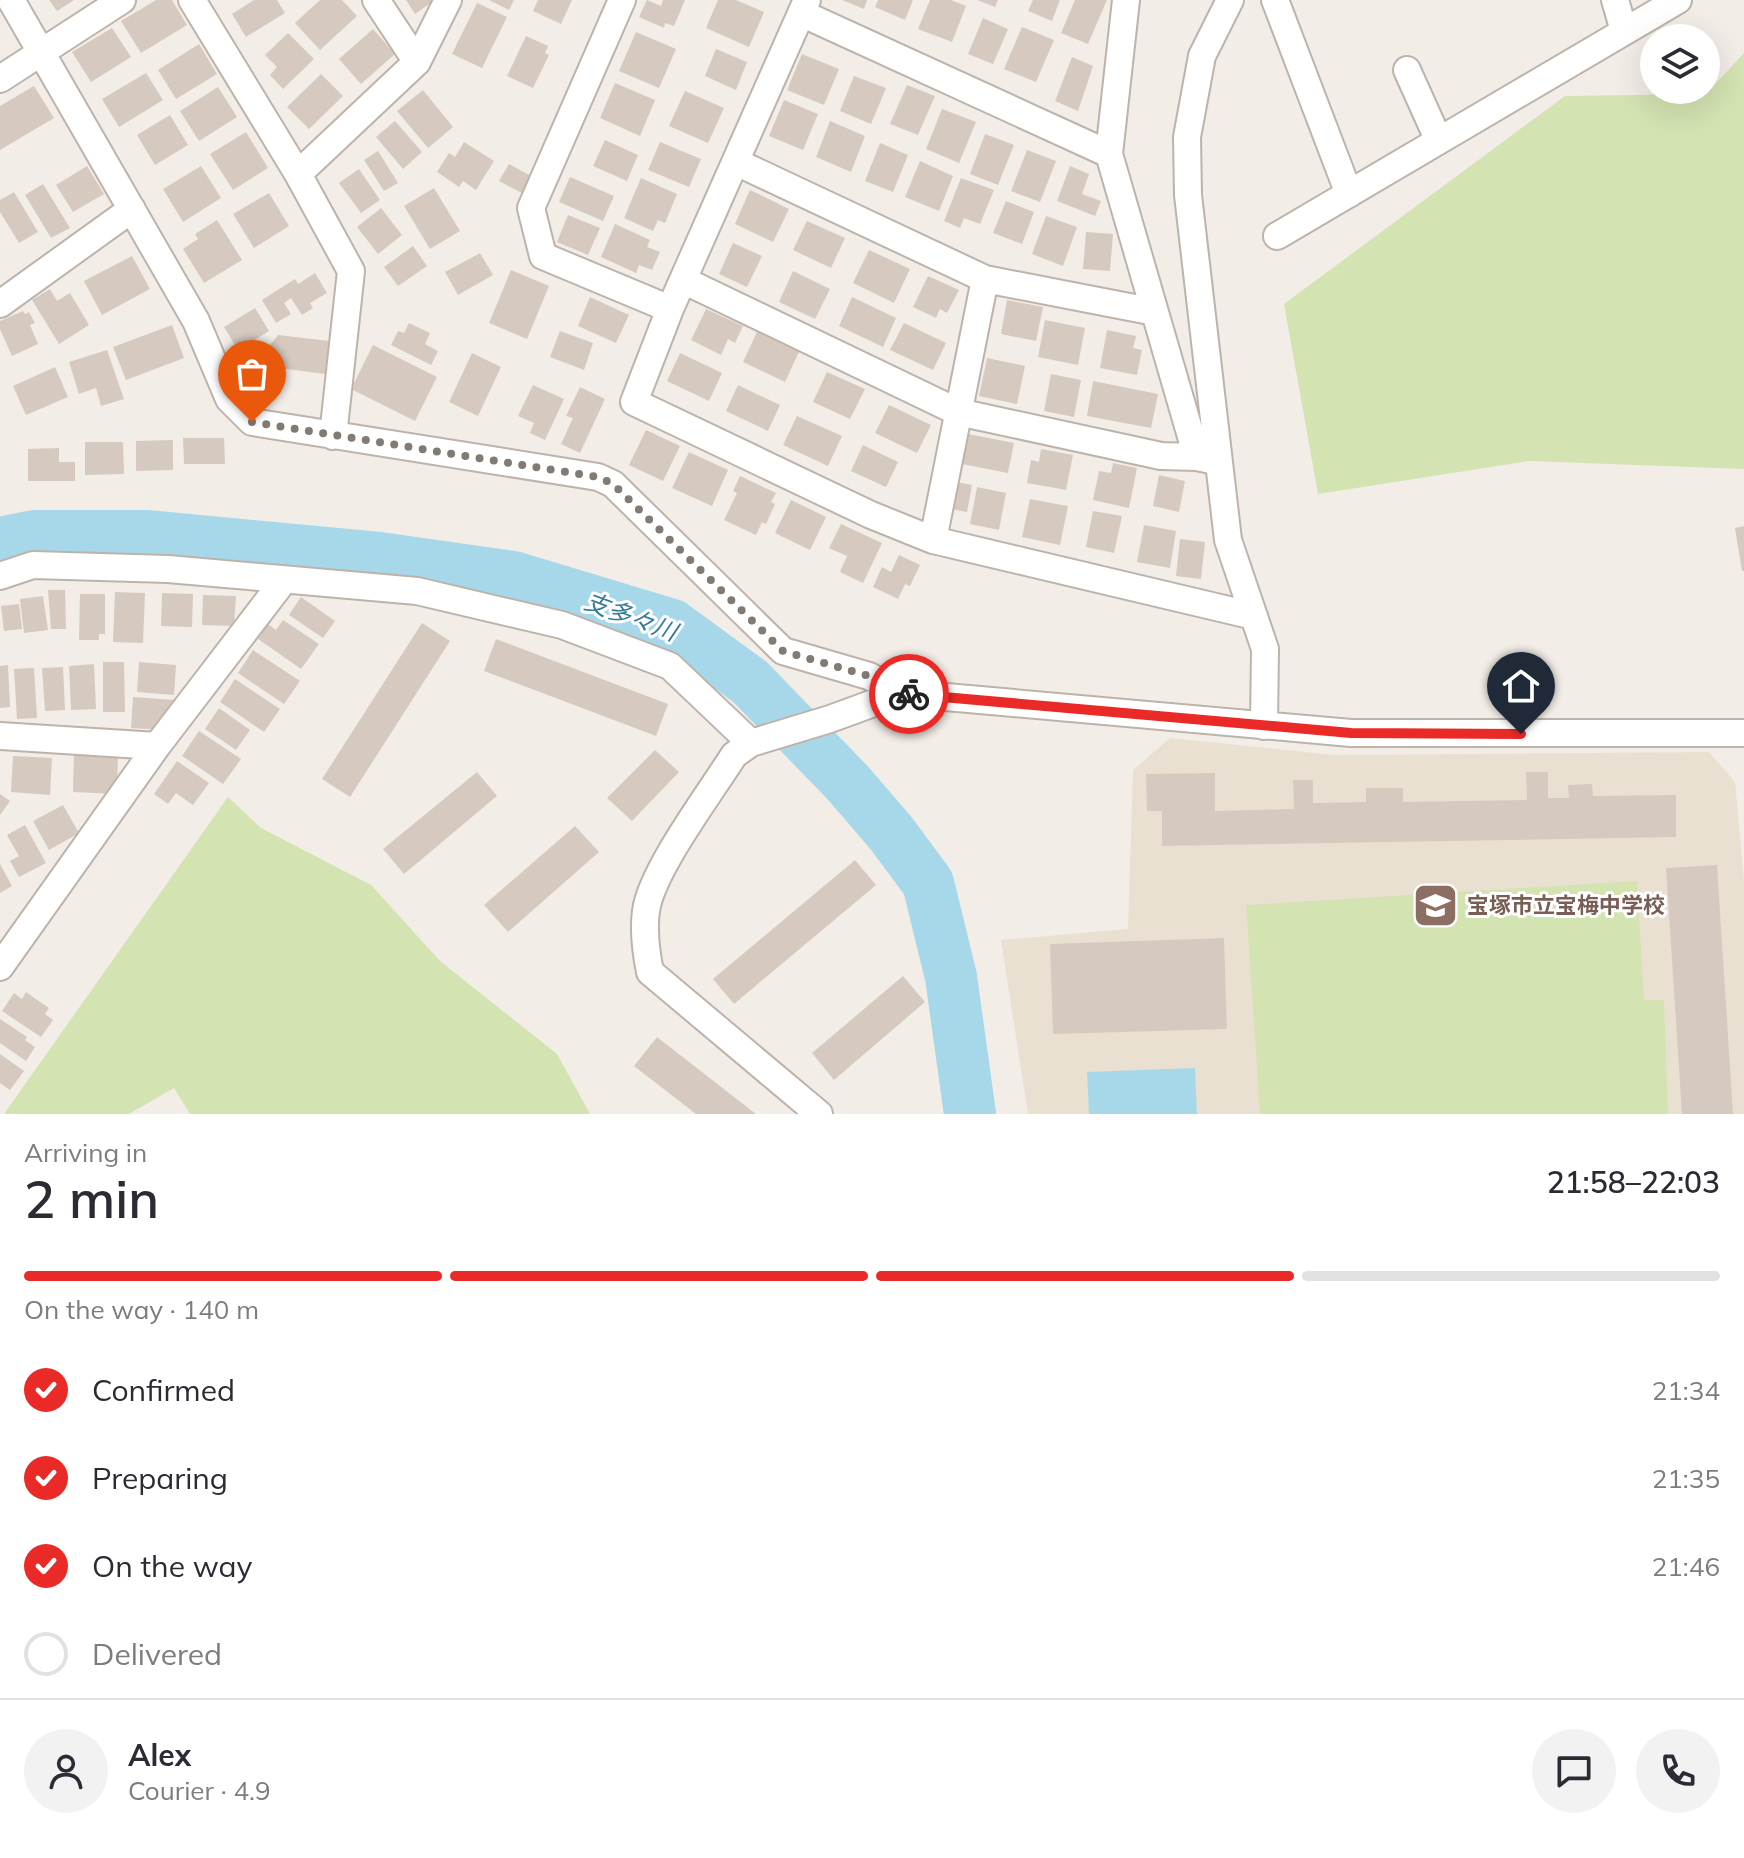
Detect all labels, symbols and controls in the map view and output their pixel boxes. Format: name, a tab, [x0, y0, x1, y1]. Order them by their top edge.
map controls	[1640, 24, 1720, 104]
button: layers	[1640, 24, 1720, 104]
pin	[218, 340, 286, 422]
icon: bag	[230, 352, 274, 396]
water label: 支多々川	[581, 585, 684, 648]
pin	[1487, 652, 1555, 734]
courier	[869, 654, 949, 734]
icon: home	[1499, 664, 1543, 708]
icon: bike	[887, 672, 931, 716]
school or university icon: 宝塚市立宝梅中学校	[1412, 881, 1460, 929]
place label: 宝塚市立宝梅中学校	[1467, 891, 1665, 919]
text: Arriving in	[24, 1136, 147, 1169]
text: 21:58–22:03	[1547, 1163, 1720, 1201]
text: 2 min	[24, 1166, 159, 1231]
text: On the way · 140 m	[24, 1293, 259, 1326]
icon: check	[24, 1368, 68, 1412]
text: Confirmed	[92, 1371, 235, 1409]
text: 21:34	[1652, 1374, 1720, 1407]
icon: check	[24, 1456, 68, 1500]
text: Preparing	[92, 1459, 228, 1497]
text: 21:35	[1652, 1462, 1720, 1495]
icon: check	[24, 1544, 68, 1588]
text: On the way	[92, 1547, 252, 1585]
text: 21:46	[1652, 1550, 1720, 1583]
text: Delivered	[92, 1635, 222, 1673]
button: person	[24, 1729, 108, 1813]
button: chat	[1532, 1729, 1616, 1813]
button: phone	[1636, 1729, 1720, 1813]
text: Alex	[128, 1736, 191, 1774]
text: Courier · 4.9	[128, 1774, 271, 1807]

